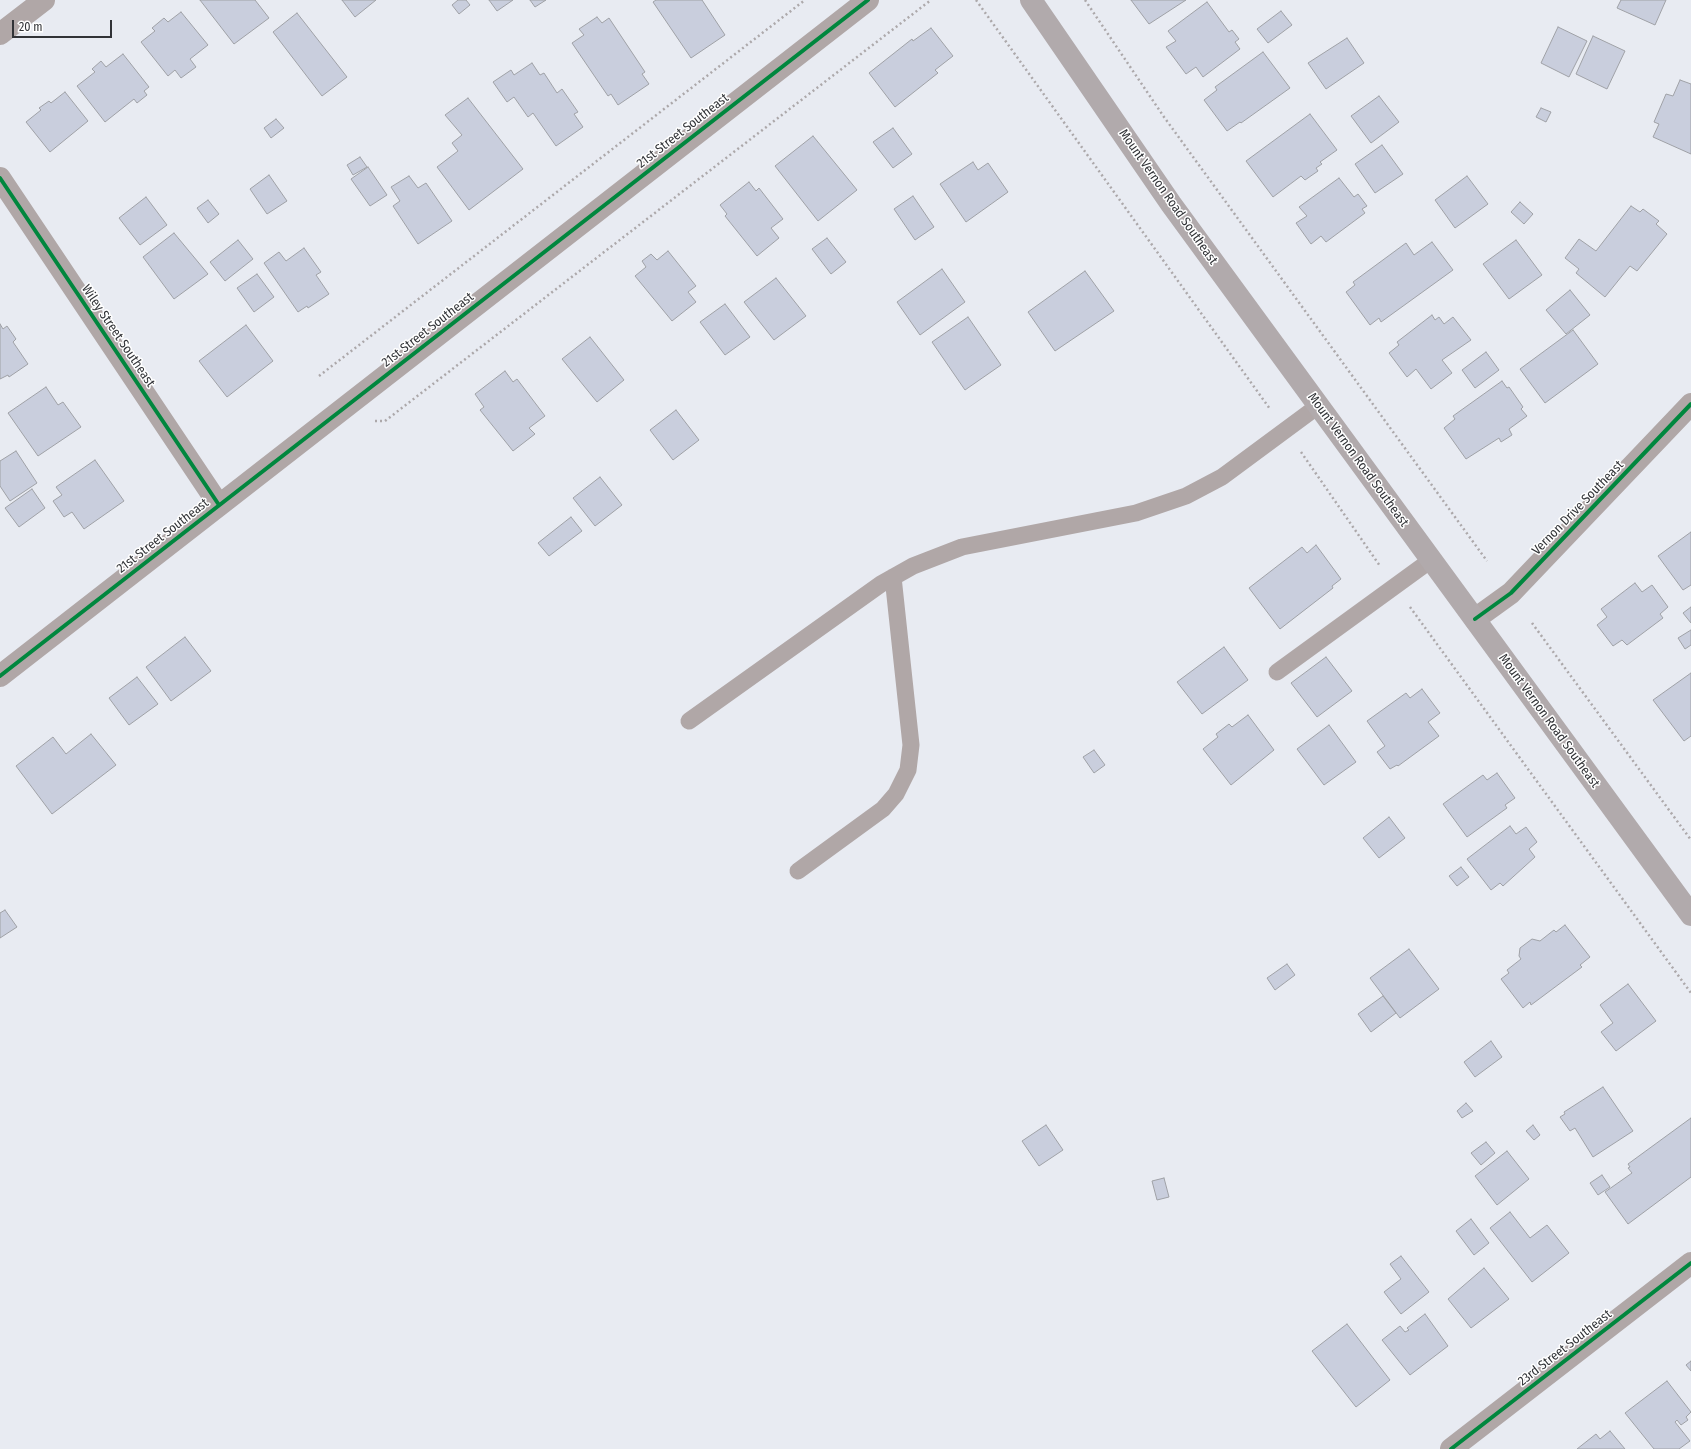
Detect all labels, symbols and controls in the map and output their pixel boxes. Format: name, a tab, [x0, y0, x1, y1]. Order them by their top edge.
scale bar	[14, 12, 114, 38]
text: 20 m	[19, 20, 43, 34]
street label: 21st Street Southeast	[634, 90, 732, 172]
street label: Mount Vernon Road Southeast	[1115, 126, 1221, 268]
street label: Wiley Street Southeast	[78, 282, 158, 390]
street label: 21st Street Southeast	[379, 289, 477, 371]
street label: Mount Vernon Road Southeast	[1304, 390, 1412, 530]
street label: Vernon Drive Southeast	[1529, 458, 1627, 558]
street label: 21st Street Southeast	[114, 495, 212, 577]
street label: Mount Vernon Road Southeast	[1495, 651, 1603, 791]
street label: 23rd Street Southeast	[1515, 1307, 1615, 1389]

